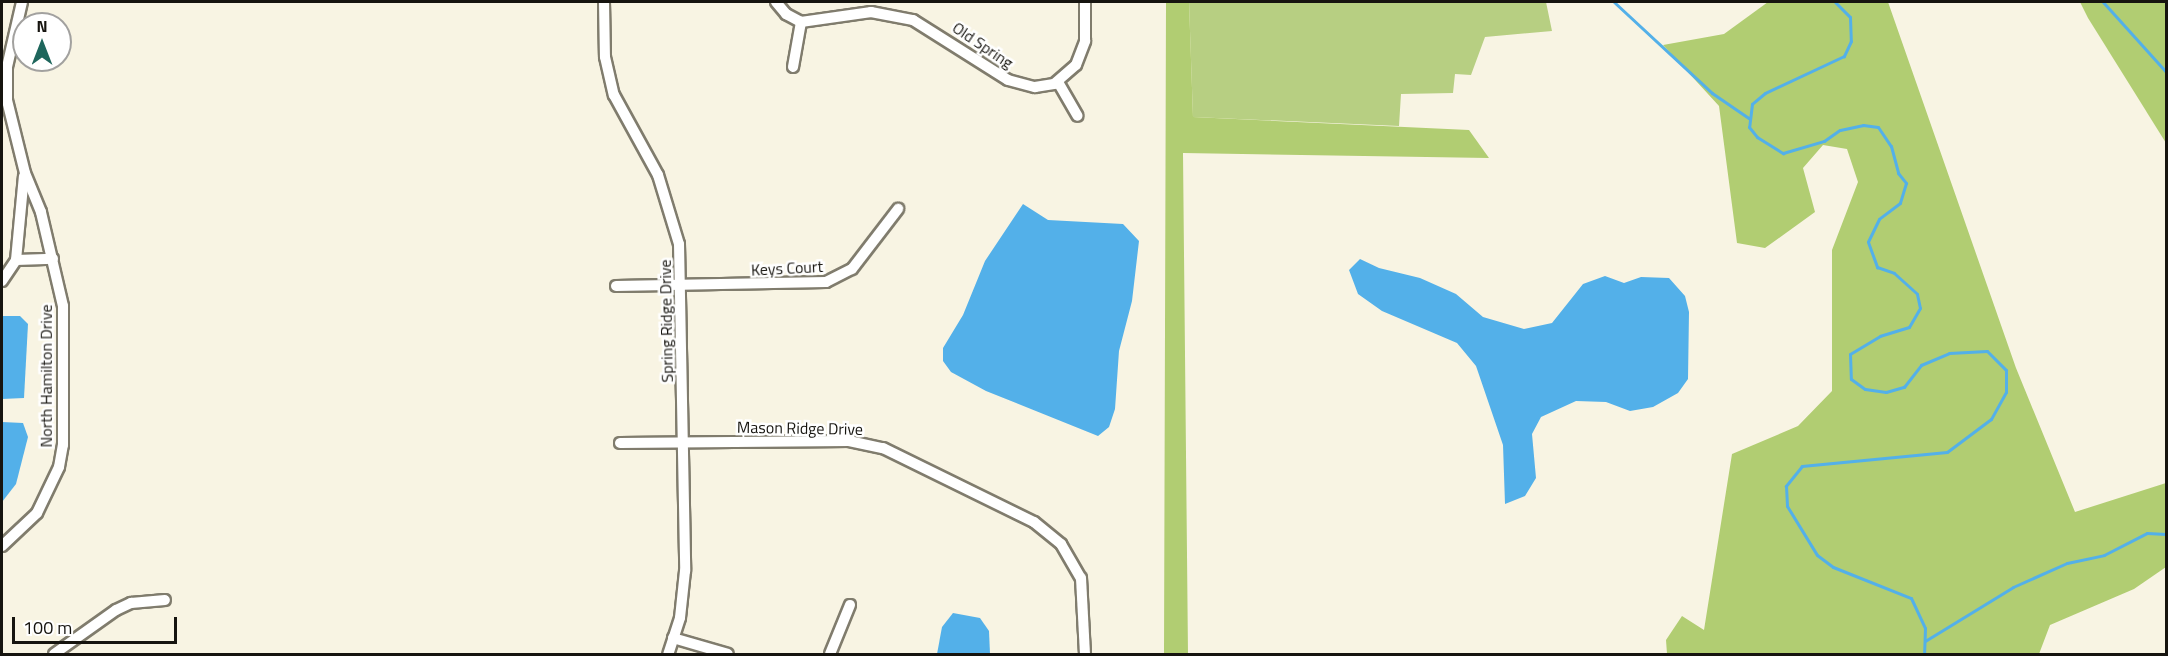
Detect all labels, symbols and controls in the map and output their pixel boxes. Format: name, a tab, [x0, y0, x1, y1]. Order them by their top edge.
north arrow	[12, 12, 72, 72]
text: N	[36, 14, 48, 38]
street label: Old Spring	[949, 18, 1017, 72]
street label: Keys Court	[751, 257, 823, 279]
street label: Spring Ridge Drive	[655, 259, 677, 383]
street label: North Hamilton Drive	[36, 304, 56, 448]
street label: Mason Ridge Drive	[737, 417, 863, 439]
scale bar	[15, 605, 180, 643]
text: 100 m	[23, 614, 72, 641]

